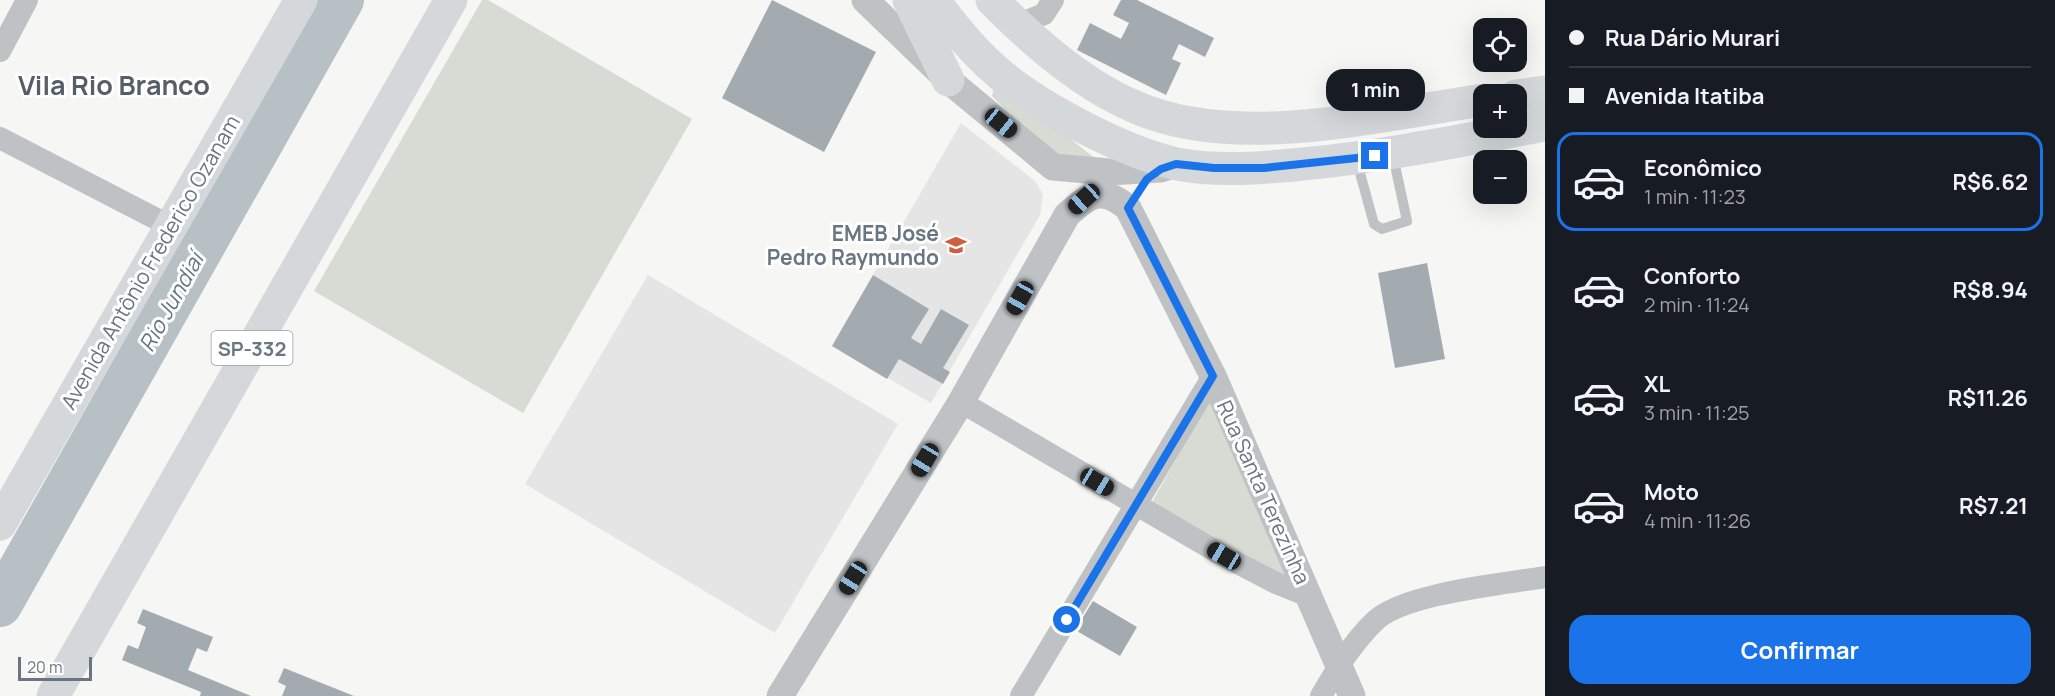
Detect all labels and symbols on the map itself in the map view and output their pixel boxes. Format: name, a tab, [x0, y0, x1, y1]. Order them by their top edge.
district label: Vila Rio Branco	[18, 66, 210, 103]
callout: 1 min	[1326, 69, 1424, 111]
car	[981, 105, 1021, 141]
street label: Avenida Antônio Frederico Ozanam	[54, 110, 246, 414]
route end	[1361, 142, 1388, 169]
car	[1065, 180, 1103, 218]
place label: EMEB José Pedro Raymundo	[767, 219, 939, 271]
school or university icon: EMEB José Pedro Raymundo	[944, 233, 968, 257]
water label: Rio Jundiaí	[132, 244, 212, 357]
car	[1003, 278, 1037, 318]
road number: SP-332	[212, 331, 292, 365]
street label: Rua Santa Terezinha	[1211, 396, 1317, 588]
car	[908, 440, 942, 480]
car	[1077, 465, 1117, 499]
car	[1204, 539, 1244, 573]
car	[836, 558, 870, 598]
route start	[1053, 606, 1080, 633]
scale bar	[18, 654, 92, 682]

